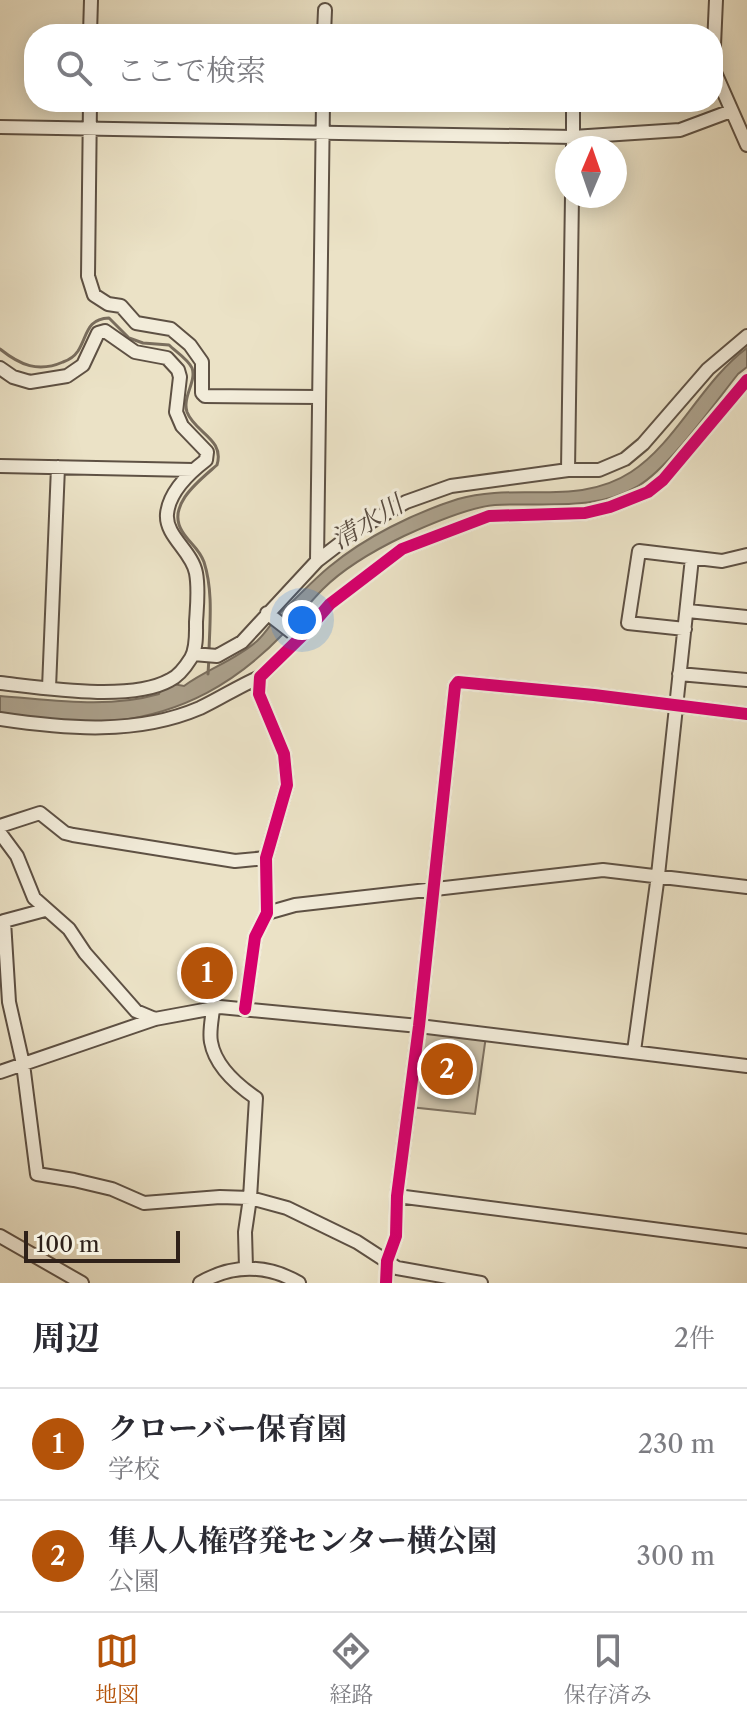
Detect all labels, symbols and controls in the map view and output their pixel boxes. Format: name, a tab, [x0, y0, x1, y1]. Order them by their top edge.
search box	[24, 24, 723, 112]
icon: search	[52, 46, 96, 90]
text: ここで検索	[116, 52, 266, 89]
north arrow	[555, 136, 627, 208]
water label: 清水川	[325, 487, 411, 556]
your location	[282, 600, 322, 640]
pin: 1	[181, 943, 233, 1003]
pin: 2	[421, 1039, 473, 1099]
scale bar	[24, 1227, 180, 1263]
text: 100 m	[36, 1231, 99, 1258]
text: 周辺	[32, 1317, 100, 1359]
text: 2件	[674, 1322, 715, 1354]
text: クローバー保育園	[108, 1410, 347, 1447]
text: 1	[52, 1428, 64, 1460]
text: 230 m	[638, 1428, 715, 1460]
text: 学校	[108, 1453, 160, 1485]
text: 隼人人権啓発センター横公園	[108, 1522, 497, 1559]
text: 2	[50, 1540, 66, 1572]
text: 300 m	[637, 1540, 715, 1572]
text: 公園	[108, 1565, 160, 1597]
tab: 地図	[95, 1629, 139, 1708]
tab: 経路	[329, 1629, 374, 1708]
tab: 保存済み	[564, 1629, 652, 1708]

